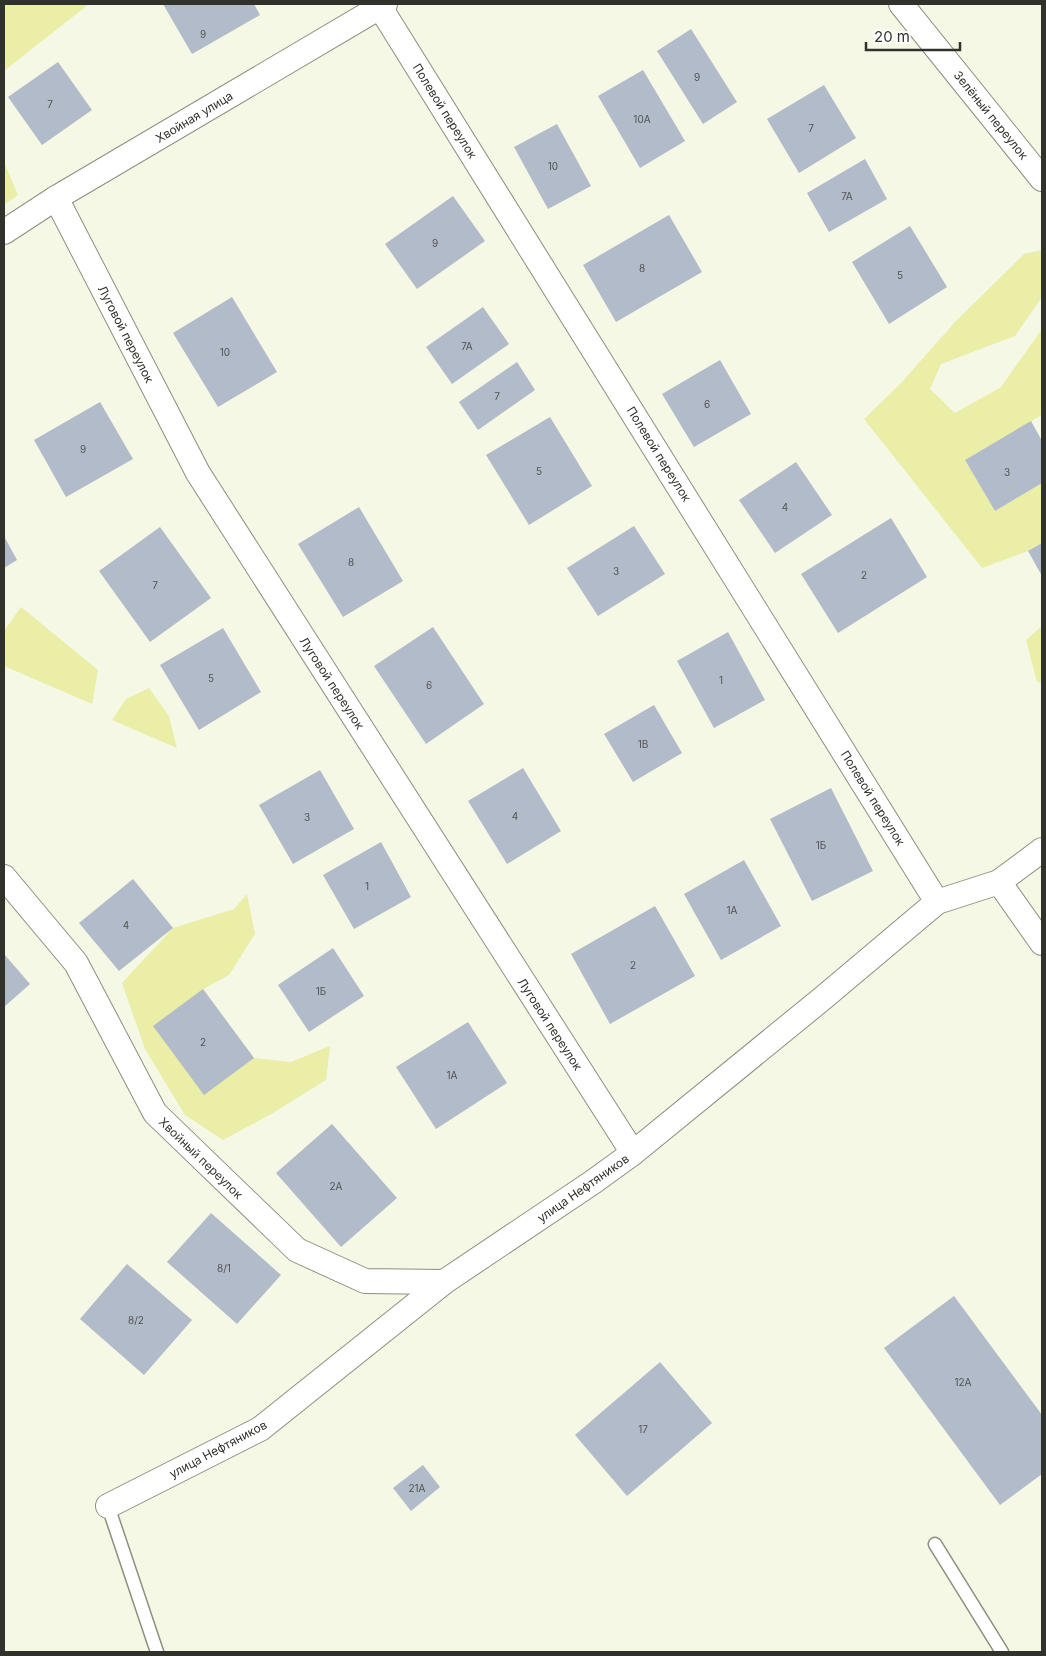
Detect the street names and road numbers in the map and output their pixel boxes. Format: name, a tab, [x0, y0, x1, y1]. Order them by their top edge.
street label: Полевой переулок	[410, 61, 481, 162]
street label: Зелёный переулок	[951, 68, 1032, 163]
street label: Хвойная улица	[153, 88, 235, 146]
street label: Луговой переулок	[95, 283, 157, 386]
street label: Полевой переулок	[624, 404, 695, 505]
street label: Луговой переулок	[296, 634, 368, 733]
street label: Полевой переулок	[838, 748, 909, 849]
street label: Луговой переулок	[514, 975, 586, 1074]
street label: Хвойный переулок	[156, 1114, 246, 1202]
street label: улица Нефтяников	[534, 1151, 632, 1225]
street label: улица Нефтяников	[167, 1417, 270, 1481]

